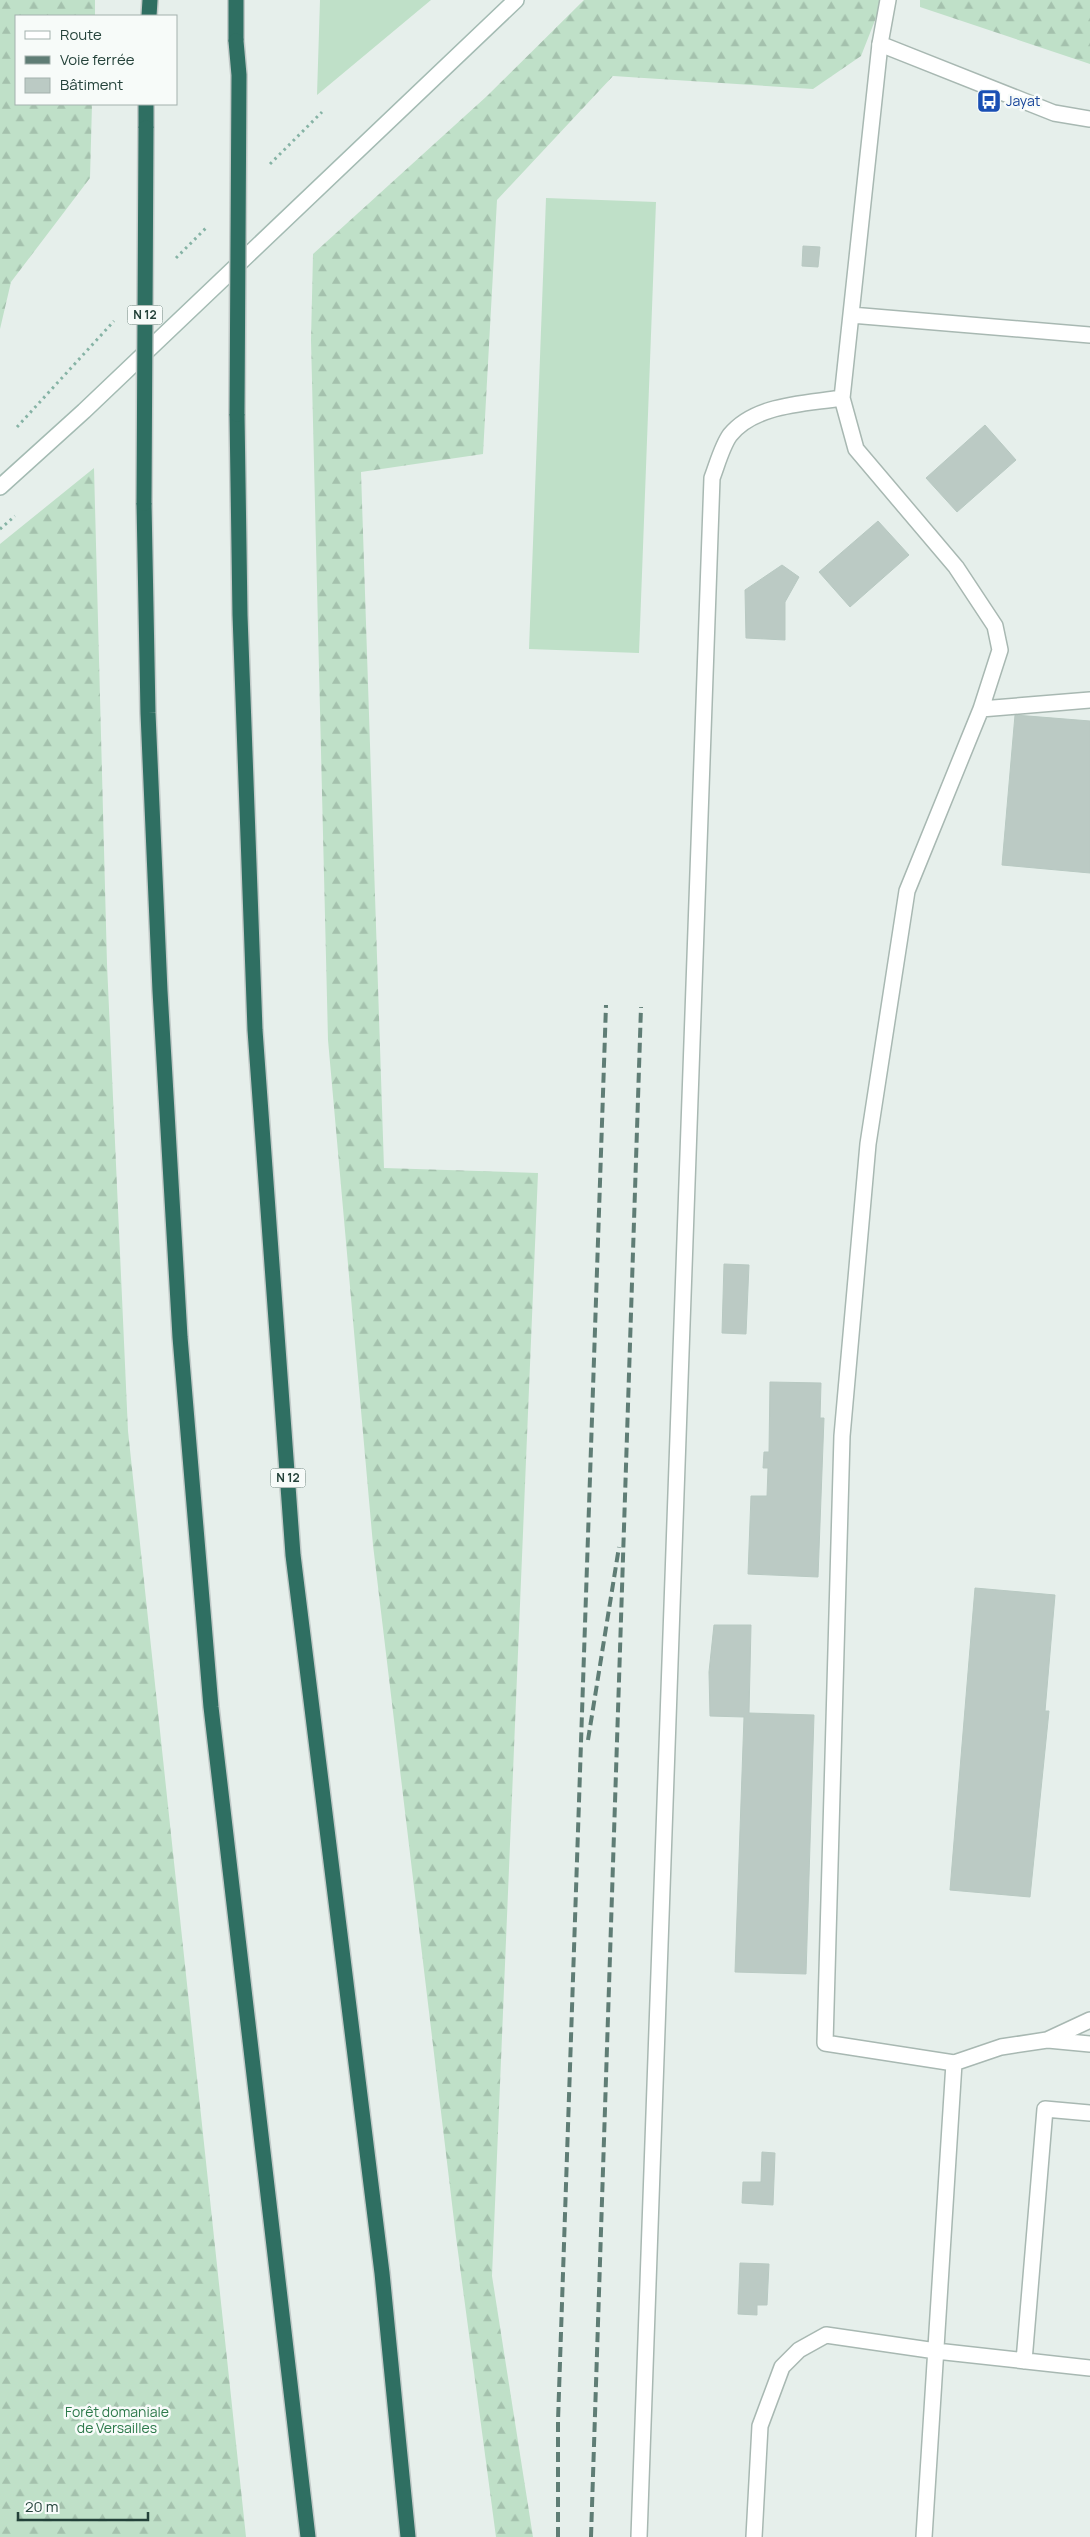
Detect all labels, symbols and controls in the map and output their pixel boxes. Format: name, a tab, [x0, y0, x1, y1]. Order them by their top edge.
legend	[15, 15, 178, 105]
text: Route	[60, 24, 102, 45]
text: Voie ferrée	[60, 49, 135, 70]
text: Bâtiment	[60, 74, 123, 95]
bus stop icon: Jayat	[976, 88, 1002, 114]
place label: Jayat	[1006, 91, 1041, 110]
road number: N 12	[128, 306, 162, 324]
road number: N 12	[270, 1469, 306, 1488]
park label: Forêt domaniale de Versailles	[65, 2402, 169, 2437]
scale bar	[18, 2490, 148, 2522]
text: 20 m	[25, 2496, 58, 2517]

